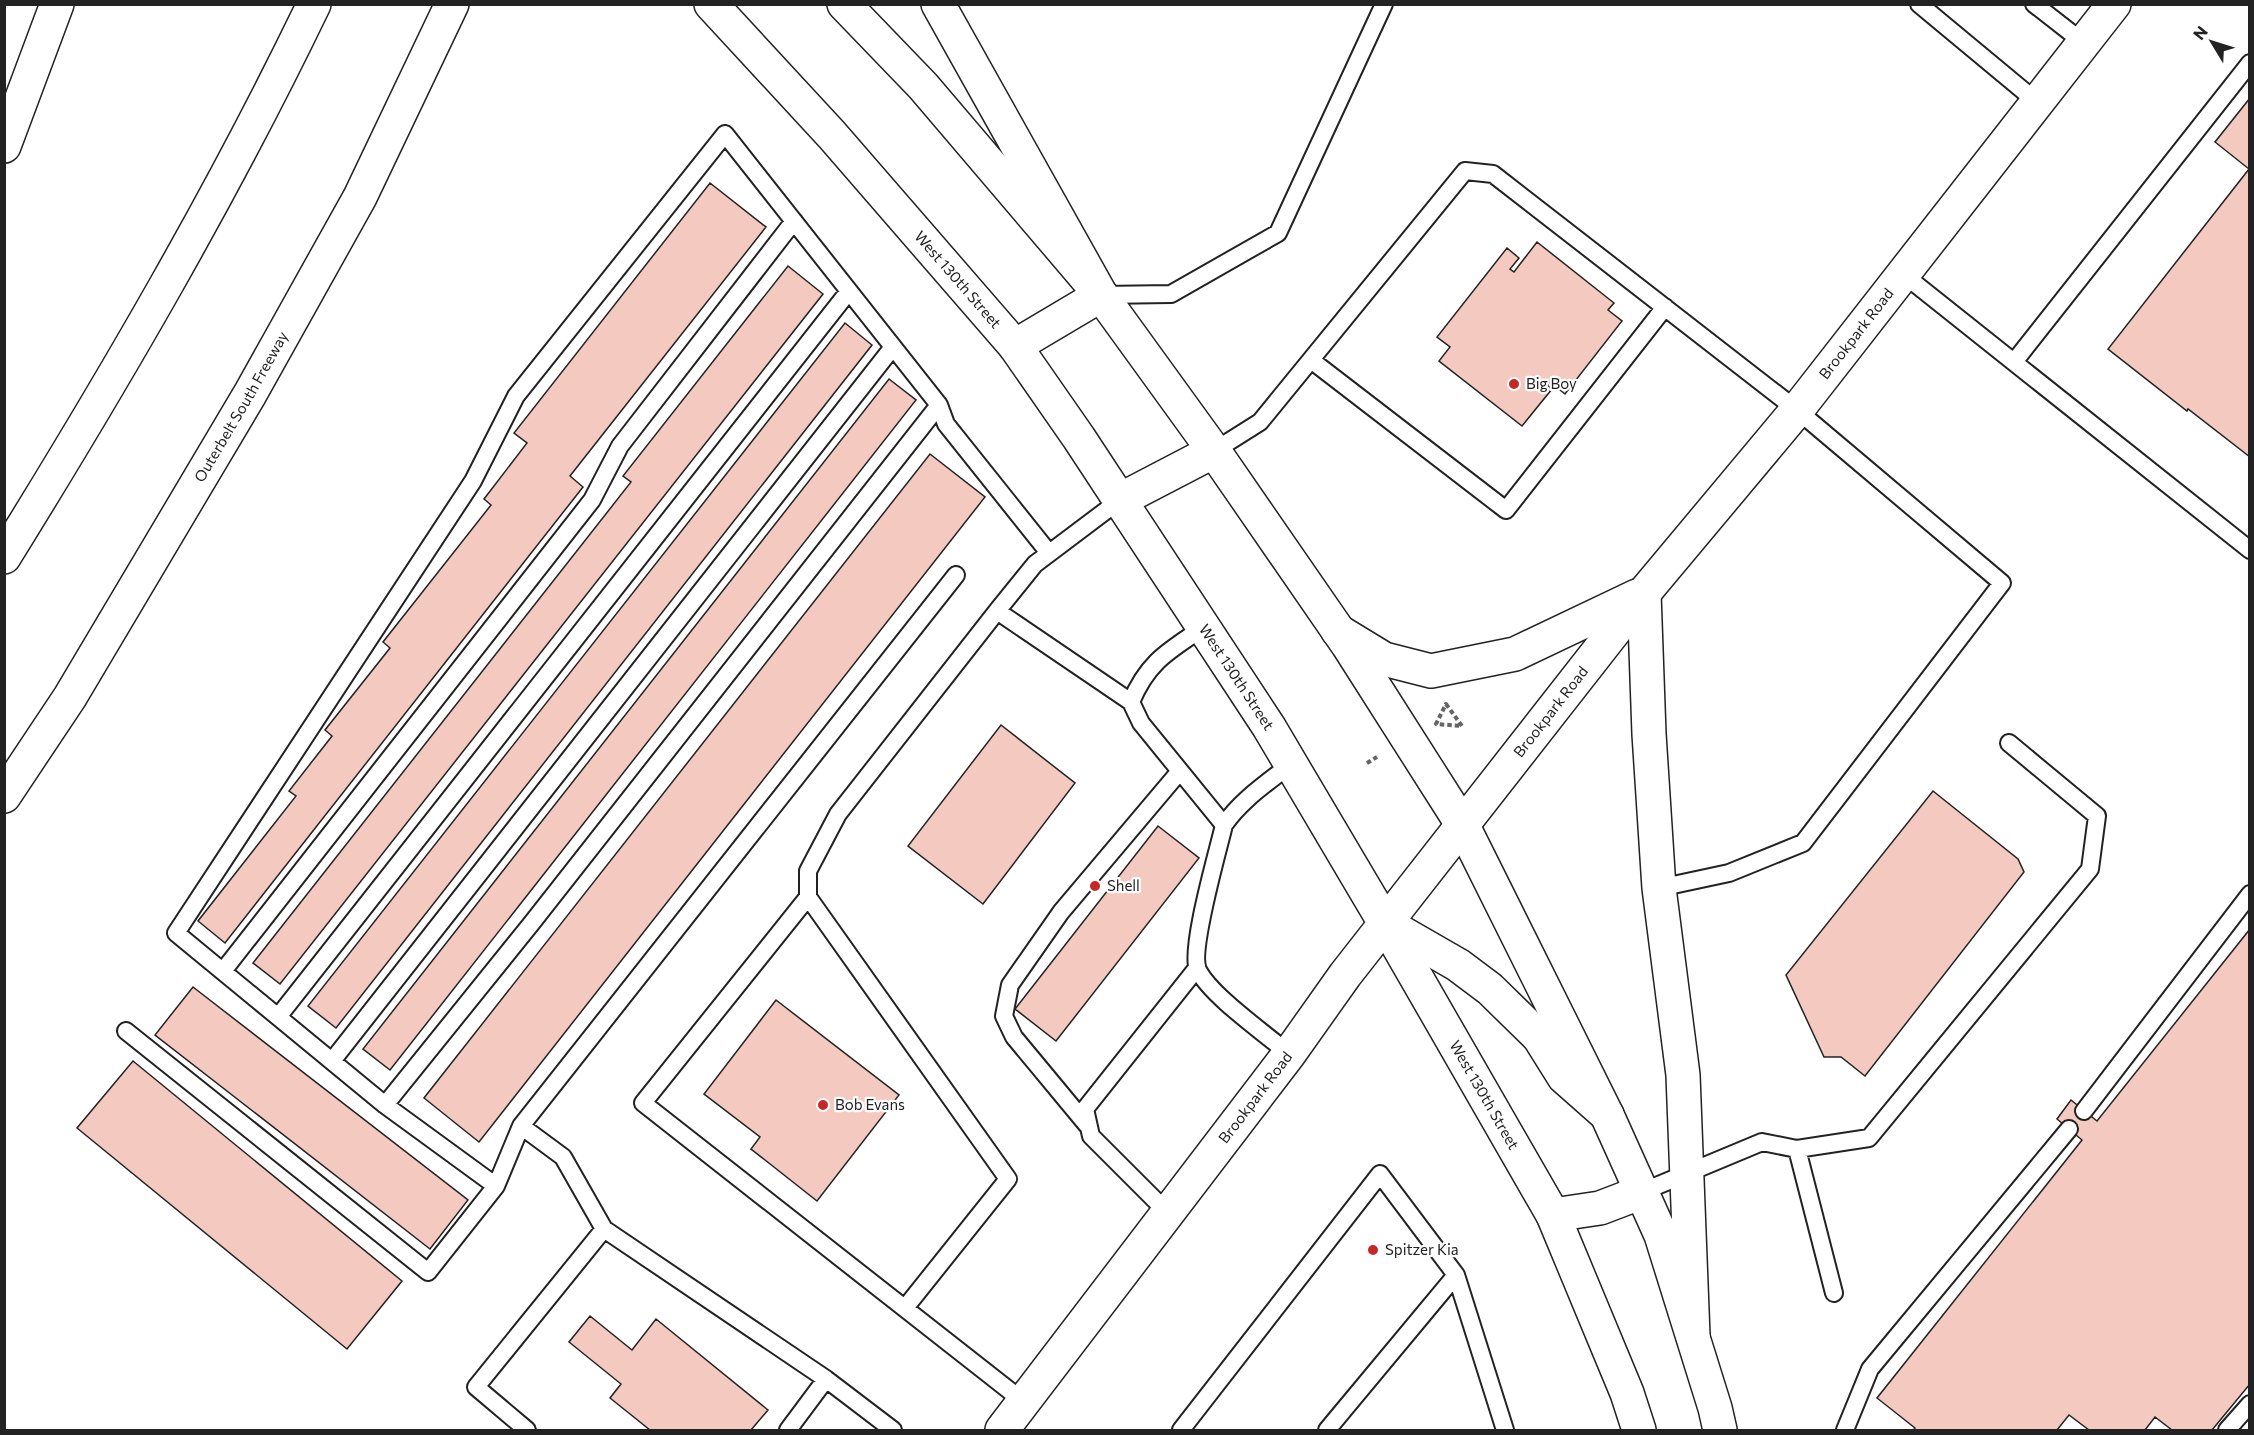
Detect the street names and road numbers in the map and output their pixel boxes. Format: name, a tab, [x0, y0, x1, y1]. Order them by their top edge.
street label: West 130th Street	[911, 227, 1005, 331]
street label: Brookpark Road	[1815, 284, 1897, 382]
street label: Outerbelt South Freeway	[190, 328, 291, 485]
street label: West 130th Street	[1196, 620, 1278, 733]
street label: Brookpark Road	[1509, 662, 1591, 760]
street label: West 130th Street	[1447, 1037, 1523, 1152]
street label: Brookpark Road	[1214, 1048, 1295, 1146]

